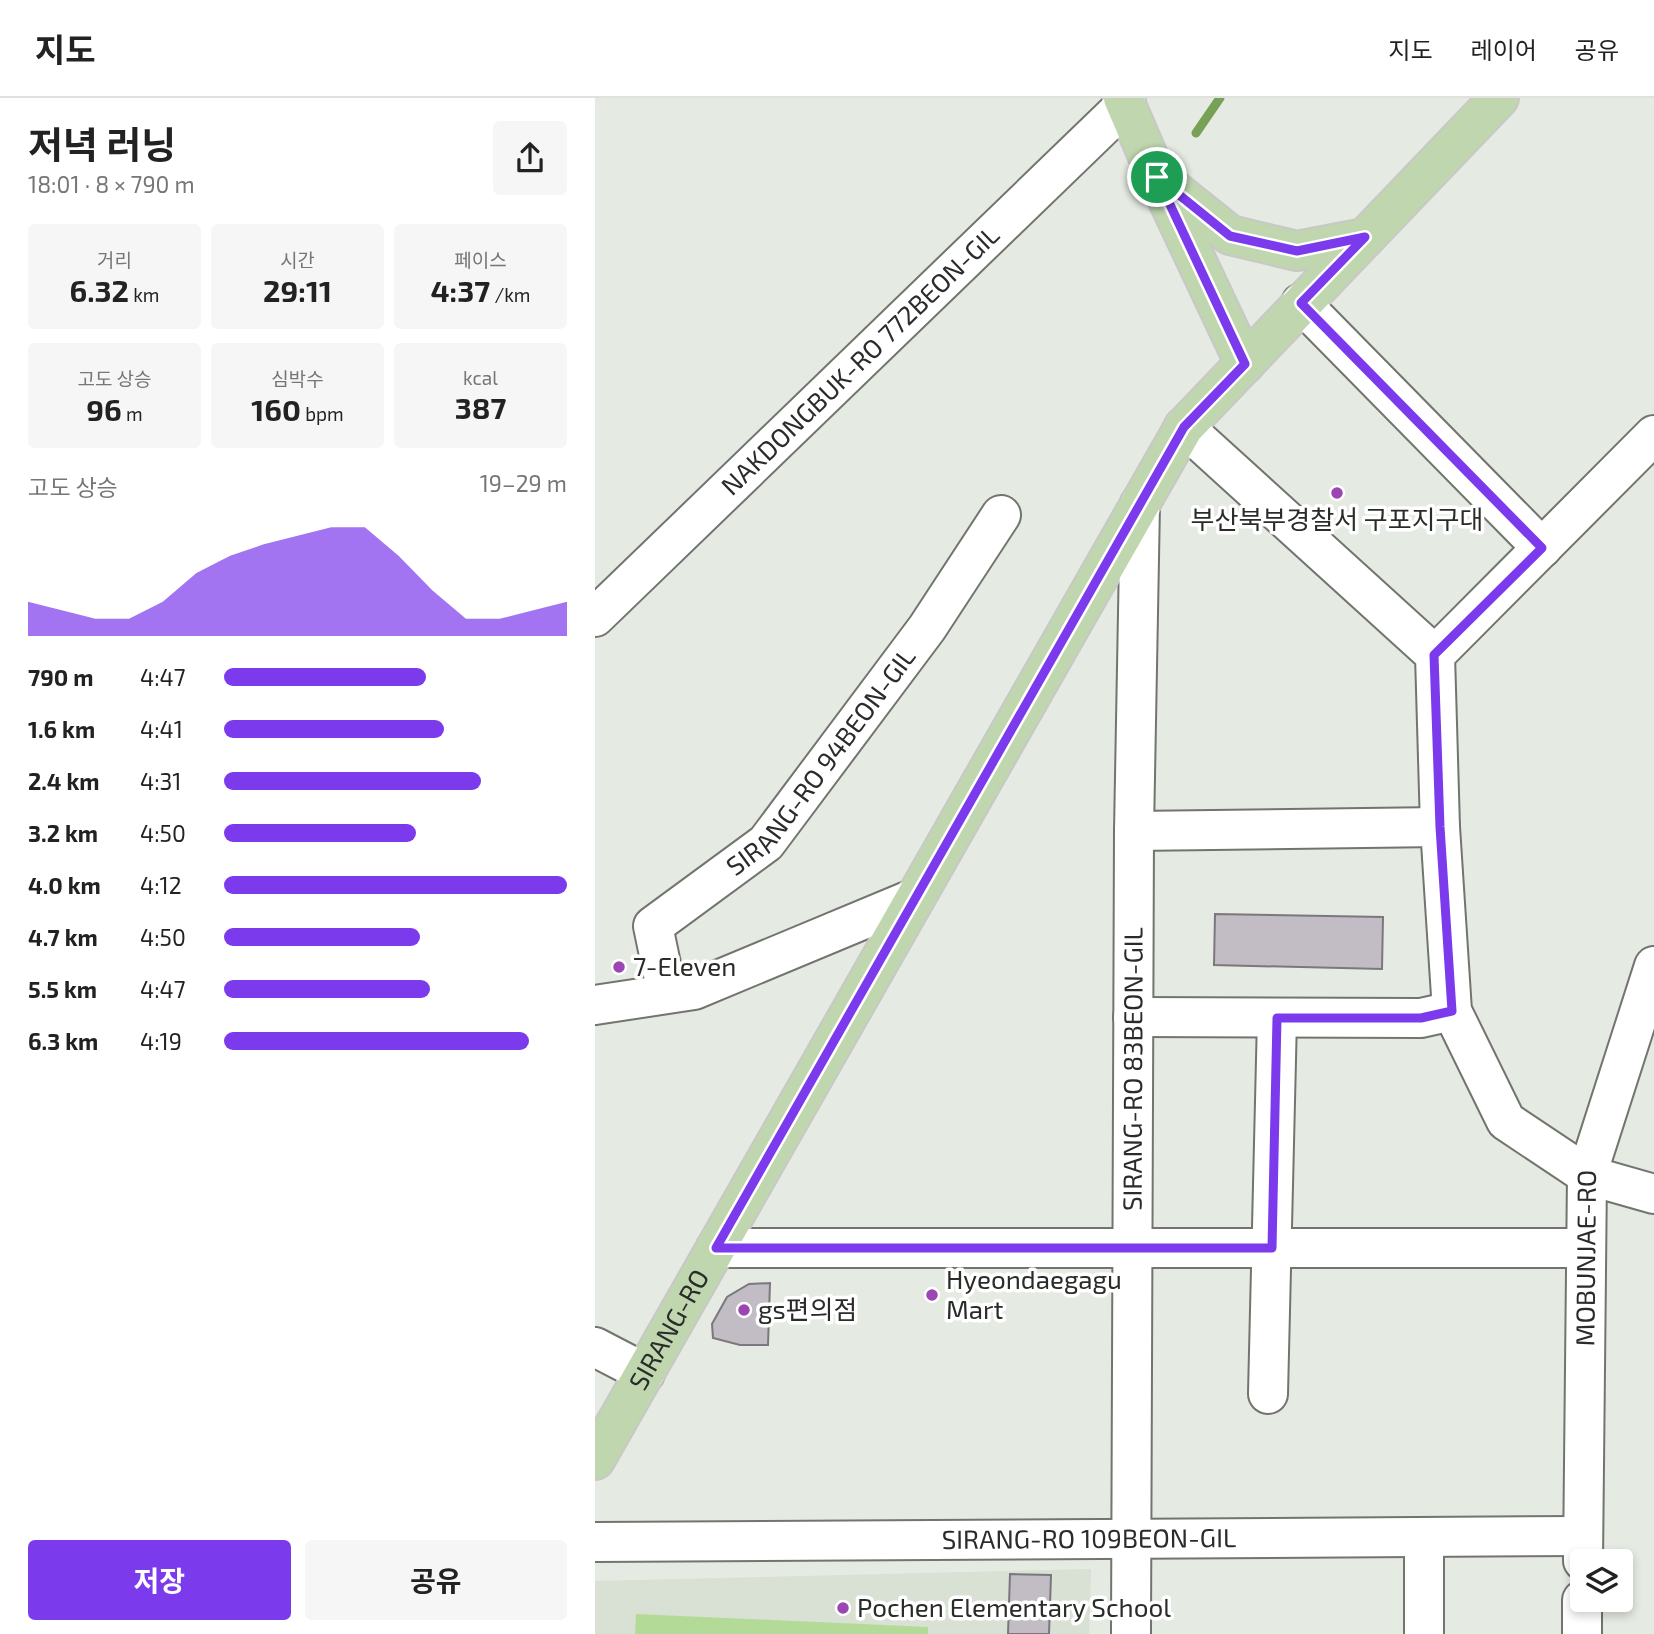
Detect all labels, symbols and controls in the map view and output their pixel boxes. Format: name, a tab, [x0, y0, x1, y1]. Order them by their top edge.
text: 지도	[35, 29, 96, 69]
text: 지도	[1388, 35, 1433, 64]
text: 레이어	[1471, 35, 1537, 64]
text: 공유	[1575, 35, 1619, 64]
text: 저녁 러닝	[28, 121, 176, 167]
button: share	[493, 121, 567, 195]
pin	[1127, 147, 1187, 207]
icon: arrive	[1138, 158, 1176, 196]
text: 18:01 · 8 × 790 m	[28, 170, 195, 198]
street label: NAKDONGBUK-RO 772BEON-GIL	[714, 218, 1005, 501]
text: 거리	[97, 248, 132, 271]
text: 시간	[280, 248, 315, 271]
text: 페이스	[454, 248, 507, 271]
text: 6.32	[69, 272, 129, 308]
text: 29:11	[263, 272, 332, 308]
text: 4:37	[430, 272, 490, 308]
text: km	[129, 283, 160, 306]
text: /km	[490, 283, 531, 306]
text: kcal	[463, 366, 498, 389]
text: 고도 상승	[77, 367, 152, 390]
text: 심박수	[271, 367, 324, 390]
text: 387	[455, 389, 506, 425]
text: 96	[86, 391, 122, 427]
text: 160	[251, 391, 301, 427]
text: m	[122, 402, 143, 425]
text: bpm	[301, 402, 344, 425]
text: 19–29 m	[480, 469, 567, 497]
text: 고도 상승	[28, 473, 118, 501]
marker: 부산북부경찰서 구포지구대	[1329, 485, 1345, 501]
place label: 부산북부경찰서 구포지구대	[1191, 503, 1483, 534]
street label: SIRANG-RO 94BEON-GIL	[720, 641, 921, 881]
text: 790 m	[28, 663, 93, 691]
text: 4:47	[140, 663, 186, 691]
text: 1.6 km	[28, 715, 95, 743]
text: 4:41	[140, 715, 183, 743]
text: 2.4 km	[28, 767, 100, 795]
text: 4:31	[140, 767, 182, 795]
text: 3.2 km	[28, 819, 98, 847]
text: 4:50	[140, 819, 186, 847]
text: 4.0 km	[28, 871, 101, 899]
text: 4:12	[140, 871, 182, 899]
text: 4.7 km	[28, 923, 98, 951]
text: 4:50	[140, 923, 186, 951]
street label: SIRANG-RO 83BEON-GIL	[1116, 927, 1148, 1211]
place label: 7-Eleven	[633, 950, 736, 981]
marker: 7-Eleven	[611, 959, 627, 975]
text: 5.5 km	[28, 975, 97, 1003]
text: 4:47	[140, 975, 186, 1003]
text: 6.3 km	[28, 1027, 98, 1055]
text: 4:19	[140, 1027, 182, 1055]
street label: MOBUNJAE-RO	[1568, 1170, 1601, 1346]
street label: SIRANG-RO	[621, 1263, 715, 1395]
place label: Hyeondaegagu Mart	[946, 1263, 1122, 1324]
marker: Hyeondaegagu Mart	[924, 1287, 940, 1303]
place label: gs편의점	[758, 1293, 857, 1324]
marker: gs편의점	[736, 1302, 752, 1318]
street label: SIRANG-RO 109BEON-GIL	[942, 1521, 1236, 1554]
button: 저장	[28, 1540, 291, 1620]
button: 공유	[305, 1540, 567, 1620]
map controls	[1570, 1549, 1633, 1612]
button: layers	[1570, 1549, 1633, 1612]
place label: Pochen Elementary School	[857, 1591, 1171, 1622]
marker: Pochen Elementary School	[835, 1600, 851, 1616]

